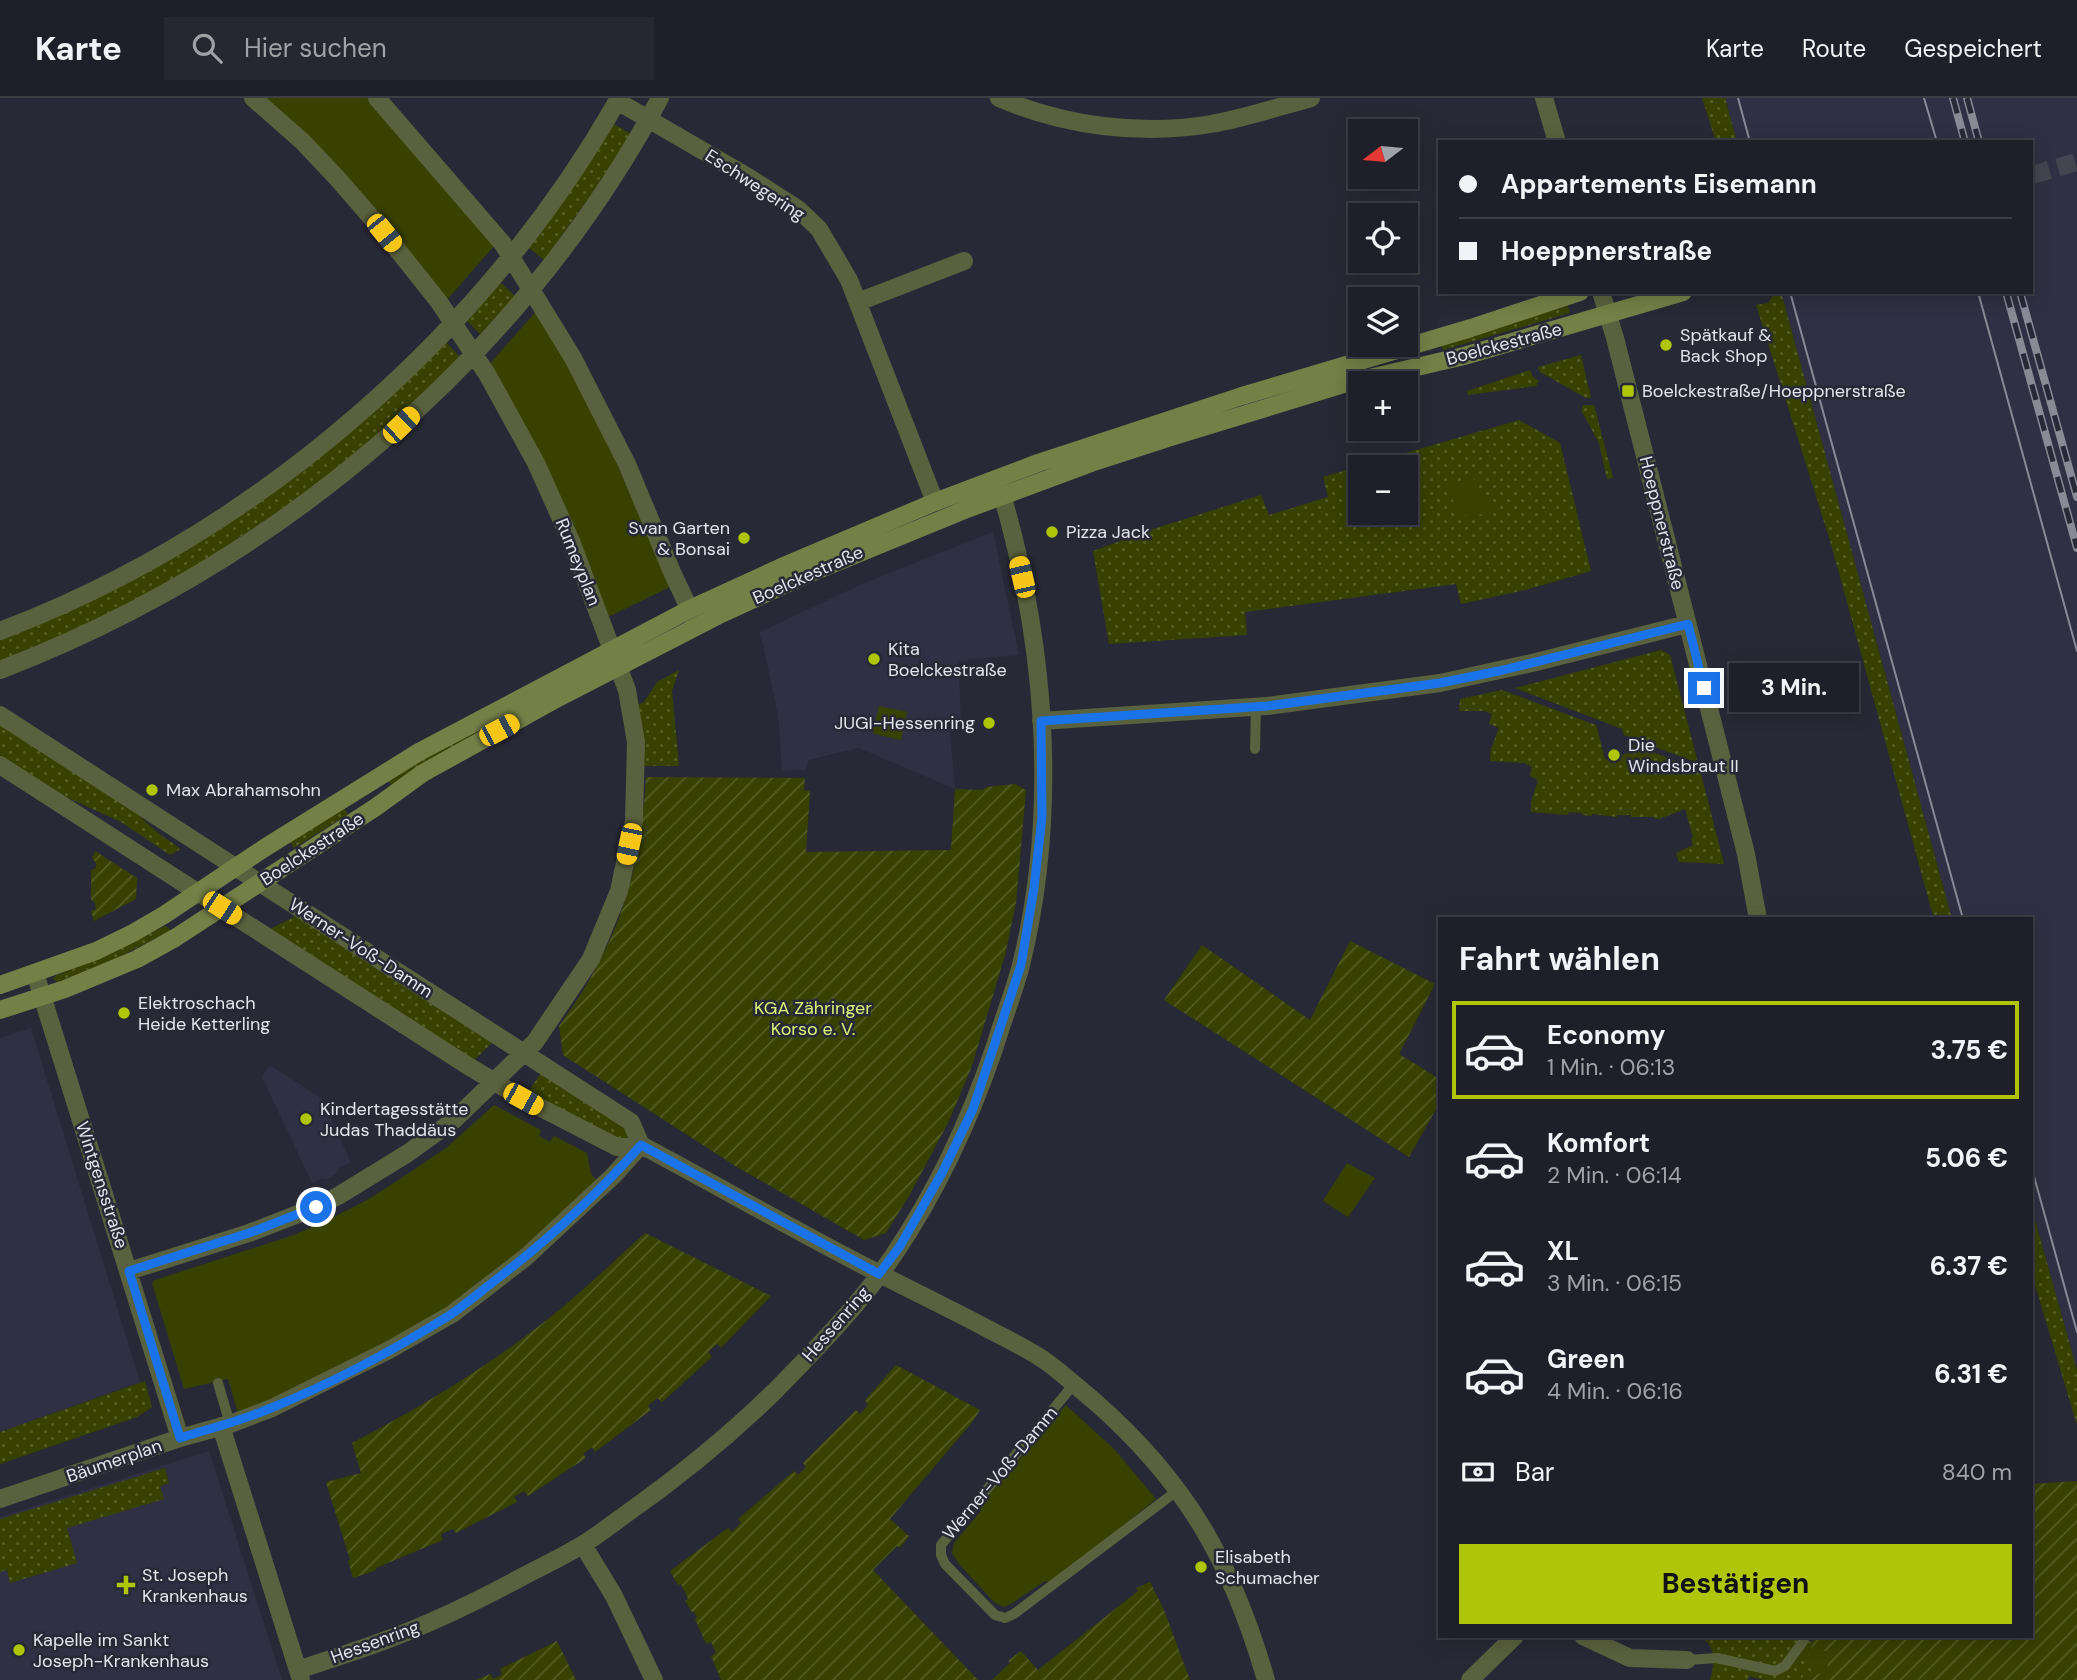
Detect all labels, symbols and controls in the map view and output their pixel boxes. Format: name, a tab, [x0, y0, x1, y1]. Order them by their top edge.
search box	[164, 17, 654, 80]
text: Karte	[35, 27, 122, 70]
icon: search	[188, 29, 226, 67]
text: Hier suchen	[244, 31, 387, 65]
text: Karte	[1706, 33, 1764, 64]
text: Route	[1802, 33, 1866, 64]
text: Gespeichert	[1904, 33, 2042, 64]
north arrow	[1348, 119, 1418, 189]
map controls	[1348, 119, 1418, 525]
street label: Eschwegering	[700, 144, 810, 226]
text: Appartements Eisemann	[1501, 167, 1817, 201]
button: locate	[1348, 203, 1418, 273]
car	[363, 210, 406, 256]
text: Hoeppnerstraße	[1501, 234, 1712, 268]
button: layers	[1348, 287, 1418, 357]
street label: Boelckestraße	[1444, 317, 1564, 371]
place label: Spätkauf & Back Shop	[1680, 323, 1772, 368]
marker: Spätkauf & Back Shop	[1658, 337, 1674, 353]
button: +	[1348, 371, 1418, 441]
place label: Boelckestraße/Hoeppnerstraße	[1642, 379, 1906, 403]
marker: Boelckestraße/Hoeppnerstraße	[1620, 383, 1636, 399]
car	[379, 403, 424, 447]
street label: Hoeppnerstraße	[1634, 454, 1690, 592]
button: −	[1348, 455, 1418, 525]
street label: Rumeyplan	[550, 515, 606, 609]
place label: Svan Garten & Bonsai	[628, 516, 730, 561]
place label: Pizza Jack	[1066, 520, 1150, 544]
marker: Pizza Jack	[1044, 524, 1060, 540]
marker: Svan Garten & Bonsai	[736, 530, 752, 546]
street label: Boelckestraße	[749, 540, 867, 610]
car	[1008, 554, 1037, 600]
place label: Kita Boelckestraße	[888, 637, 1007, 682]
marker: Kita Boelckestraße	[866, 651, 882, 667]
callout: 3 Min.	[1728, 664, 1858, 712]
route end	[1688, 672, 1720, 704]
text: 3 Min.	[1761, 672, 1827, 702]
car	[476, 711, 523, 749]
place label: JUGI-Hessenring	[834, 711, 975, 735]
marker: JUGI-Hessenring	[981, 715, 997, 731]
place label: Die Windsbraut II	[1628, 733, 1739, 778]
marker: Die Windsbraut II	[1606, 747, 1622, 763]
place label: Max Abrahamsohn	[166, 778, 321, 802]
marker: Max Abrahamsohn	[144, 782, 160, 798]
street label: Boelckestraße	[256, 807, 368, 891]
car	[615, 821, 644, 867]
car	[199, 888, 246, 928]
street label: Werner-Voß-Damm	[284, 892, 438, 1004]
text: Fahrt wählen	[1459, 938, 1660, 980]
place label: Elektroschach Heide Ketterling	[138, 991, 270, 1036]
park label: KGA Zähringer Korso e. V.	[754, 996, 872, 1041]
marker: Elektroschach Heide Ketterling	[116, 1005, 132, 1021]
text: Economy	[1547, 1018, 1665, 1052]
icon: car	[1463, 1019, 1526, 1082]
text: 3.75 €	[1930, 1033, 2008, 1067]
text: 1 Min. · 06:13	[1547, 1052, 1675, 1082]
car	[500, 1080, 547, 1118]
place label: Kindertagesstätte Judas Thaddäus	[320, 1097, 468, 1142]
marker: Kindertagesstätte Judas Thaddäus	[298, 1111, 314, 1127]
street label: Wintgensstraße	[70, 1118, 134, 1252]
text: Komfort	[1547, 1126, 1650, 1160]
icon: car	[1463, 1127, 1526, 1190]
text: 5.06 €	[1925, 1141, 2008, 1175]
text: 2 Min. · 06:14	[1547, 1160, 1682, 1190]
route start	[300, 1191, 332, 1223]
text: XL	[1547, 1234, 1579, 1268]
icon: car	[1463, 1235, 1526, 1298]
text: 6.37 €	[1930, 1249, 2008, 1283]
text: 3 Min. · 06:15	[1547, 1268, 1682, 1298]
street label: Hessenring	[797, 1281, 875, 1367]
text: Green	[1547, 1342, 1625, 1376]
icon: car	[1463, 1343, 1526, 1406]
text: 6.31 €	[1934, 1357, 2008, 1391]
text: 4 Min. · 06:16	[1547, 1376, 1683, 1406]
street label: Werner-Voß-Damm	[937, 1401, 1063, 1545]
street label: Bäumerplan	[63, 1433, 165, 1489]
icon: cash	[1459, 1453, 1497, 1491]
text: Bar	[1515, 1455, 1554, 1489]
text: 840 m	[1942, 1457, 2012, 1487]
button: Bestätigen	[1459, 1544, 2012, 1624]
place label: Elisabeth Schumacher	[1215, 1545, 1320, 1590]
marker: Elisabeth Schumacher	[1193, 1559, 1209, 1575]
place label: St. Joseph Krankenhaus	[142, 1563, 248, 1608]
marker: St. Joseph Krankenhaus	[116, 1575, 136, 1595]
street label: Hessenring	[327, 1615, 423, 1669]
place label: Kapelle im Sankt Joseph-Krankenhaus	[33, 1628, 209, 1673]
marker: Kapelle im Sankt Joseph-Krankenhaus	[11, 1642, 27, 1658]

